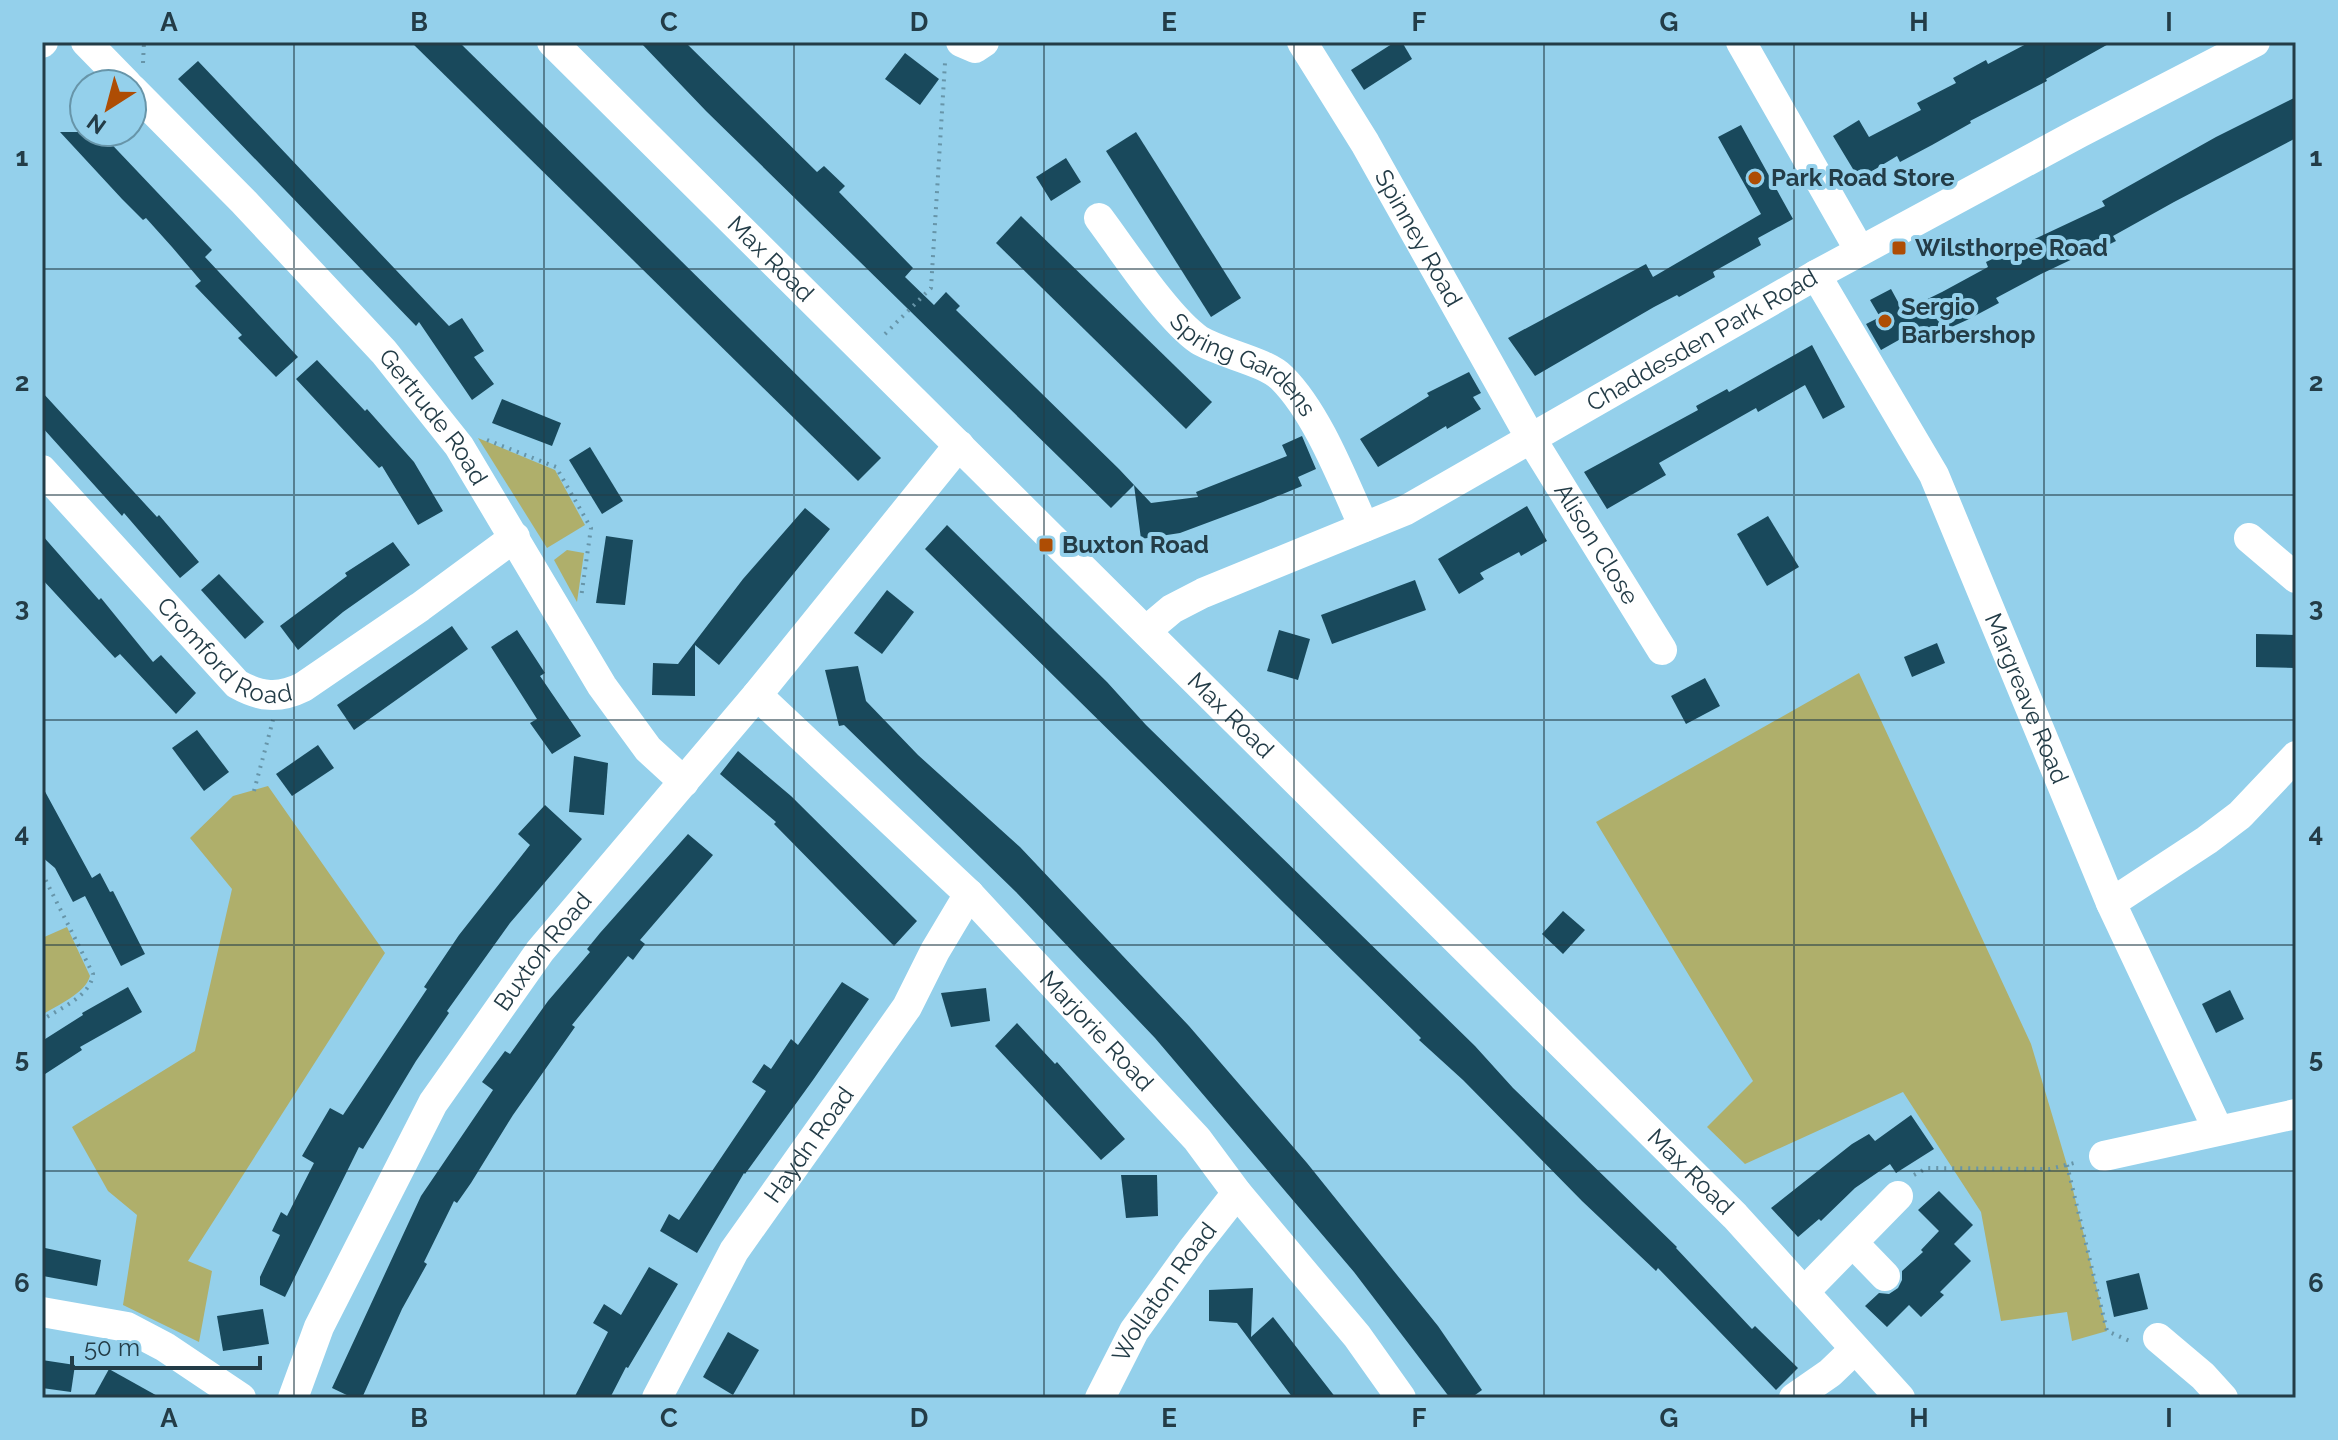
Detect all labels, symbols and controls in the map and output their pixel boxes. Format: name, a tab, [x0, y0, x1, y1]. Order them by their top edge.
text: A	[160, 7, 178, 37]
text: B	[410, 7, 428, 37]
text: C	[660, 7, 678, 37]
text: D	[910, 7, 928, 37]
text: E	[1161, 7, 1177, 37]
text: F	[1412, 7, 1427, 37]
text: G	[1660, 7, 1678, 37]
text: H	[1909, 7, 1929, 37]
text: I	[2165, 7, 2173, 37]
north arrow	[68, 68, 148, 148]
text: N	[82, 109, 111, 140]
text: 1	[16, 142, 29, 172]
text: 1	[2310, 142, 2323, 172]
place label: Park Road Store	[1771, 163, 1955, 192]
street label: Spinney Road	[1369, 164, 1469, 311]
marker: Park Road Store	[1746, 169, 1764, 187]
street label: Max Road	[722, 210, 820, 308]
place label: Wilsthorpe Road	[1915, 233, 2108, 262]
marker: Wilsthorpe Road	[1890, 239, 1908, 257]
street label: Chaddesden Park Road	[1581, 262, 1822, 417]
place label: Sergio Barbershop	[1901, 292, 2035, 349]
street label: Spring Gardens	[1164, 307, 1322, 422]
marker: Sergio Barbershop	[1876, 312, 1894, 330]
street label: Gertrude Road	[373, 343, 494, 490]
text: 2	[15, 367, 29, 397]
text: 2	[2309, 367, 2323, 397]
street label: Alison Close	[1548, 478, 1645, 610]
place label: Buxton Road	[1062, 530, 1209, 559]
marker: Buxton Road	[1037, 536, 1055, 554]
street label: Cromford Road	[151, 591, 295, 709]
text: 3	[15, 592, 29, 622]
text: 3	[2309, 592, 2323, 622]
street label: Margreave Road	[1979, 609, 2075, 788]
street label: Max Road	[1182, 666, 1280, 764]
text: 4	[15, 818, 29, 848]
text: 4	[2309, 818, 2323, 848]
street label: Buxton Road	[487, 886, 597, 1016]
street label: Marjorie Road	[1034, 965, 1160, 1097]
text: 5	[15, 1043, 29, 1073]
text: 5	[2309, 1043, 2323, 1073]
street label: Haydn Road	[758, 1081, 860, 1208]
street label: Max Road	[1642, 1123, 1740, 1220]
street label: Wollaton Road	[1106, 1216, 1222, 1367]
text: 6	[14, 1268, 30, 1298]
text: 6	[2308, 1268, 2324, 1298]
scale bar	[72, 1320, 260, 1370]
text: 50 m	[84, 1333, 140, 1362]
text: A	[160, 1403, 178, 1433]
text: B	[410, 1403, 428, 1433]
text: C	[660, 1403, 678, 1433]
text: D	[910, 1403, 928, 1433]
text: E	[1161, 1403, 1177, 1433]
text: F	[1412, 1403, 1427, 1433]
text: G	[1660, 1403, 1678, 1433]
text: H	[1909, 1403, 1929, 1433]
text: I	[2165, 1403, 2173, 1433]

